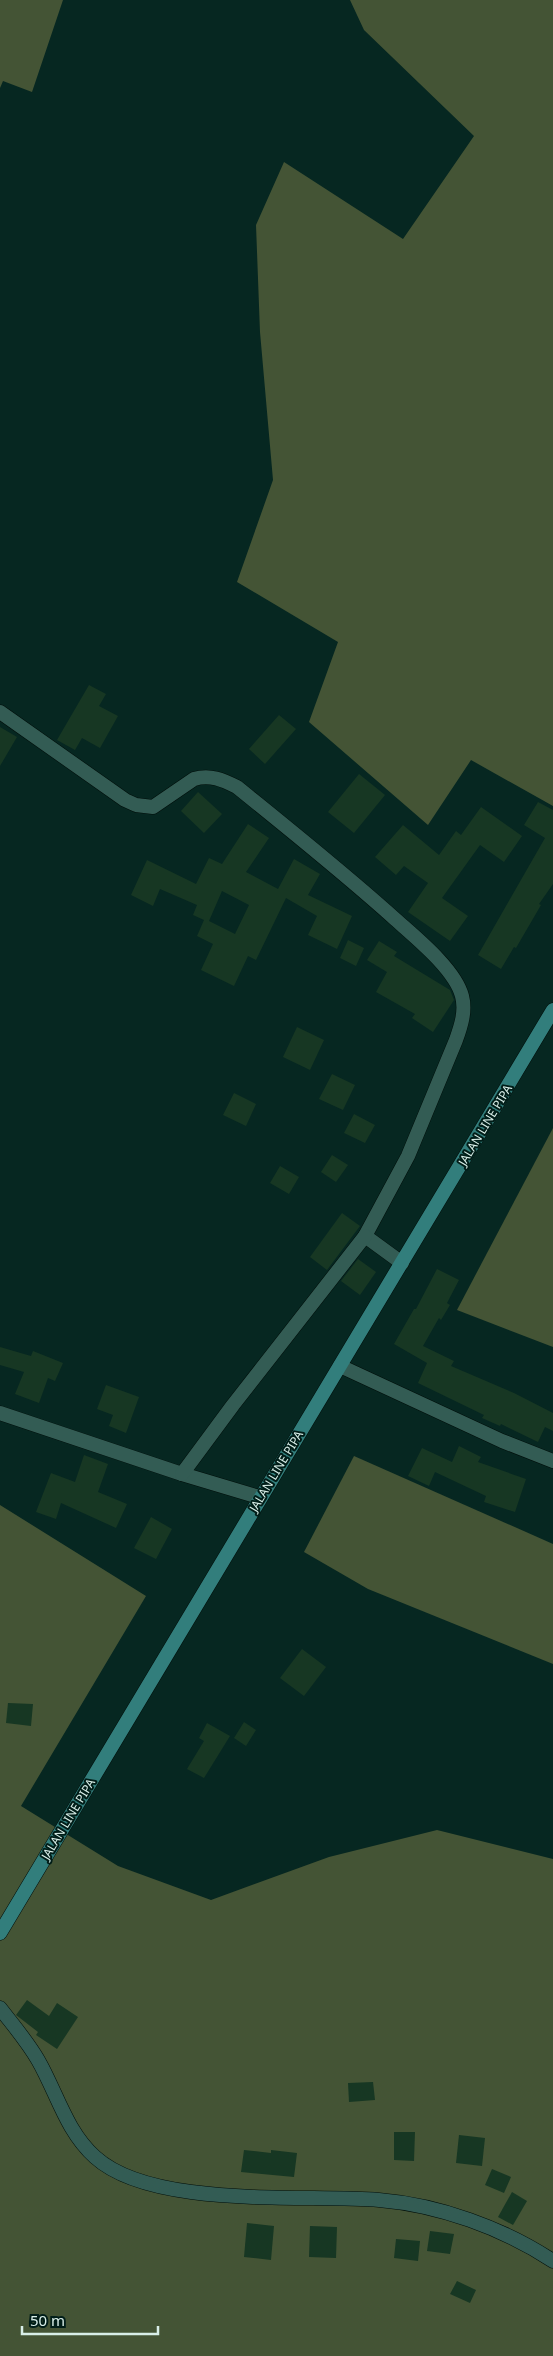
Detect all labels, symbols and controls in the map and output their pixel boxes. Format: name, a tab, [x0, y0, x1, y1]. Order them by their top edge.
street label: JALAN LINE PIPA	[453, 1081, 516, 1170]
street label: JALAN LINE PIPA	[244, 1427, 307, 1516]
street label: JALAN LINE PIPA	[36, 1775, 99, 1864]
scale bar	[22, 2304, 159, 2336]
text: 50 m	[30, 2310, 65, 2330]

